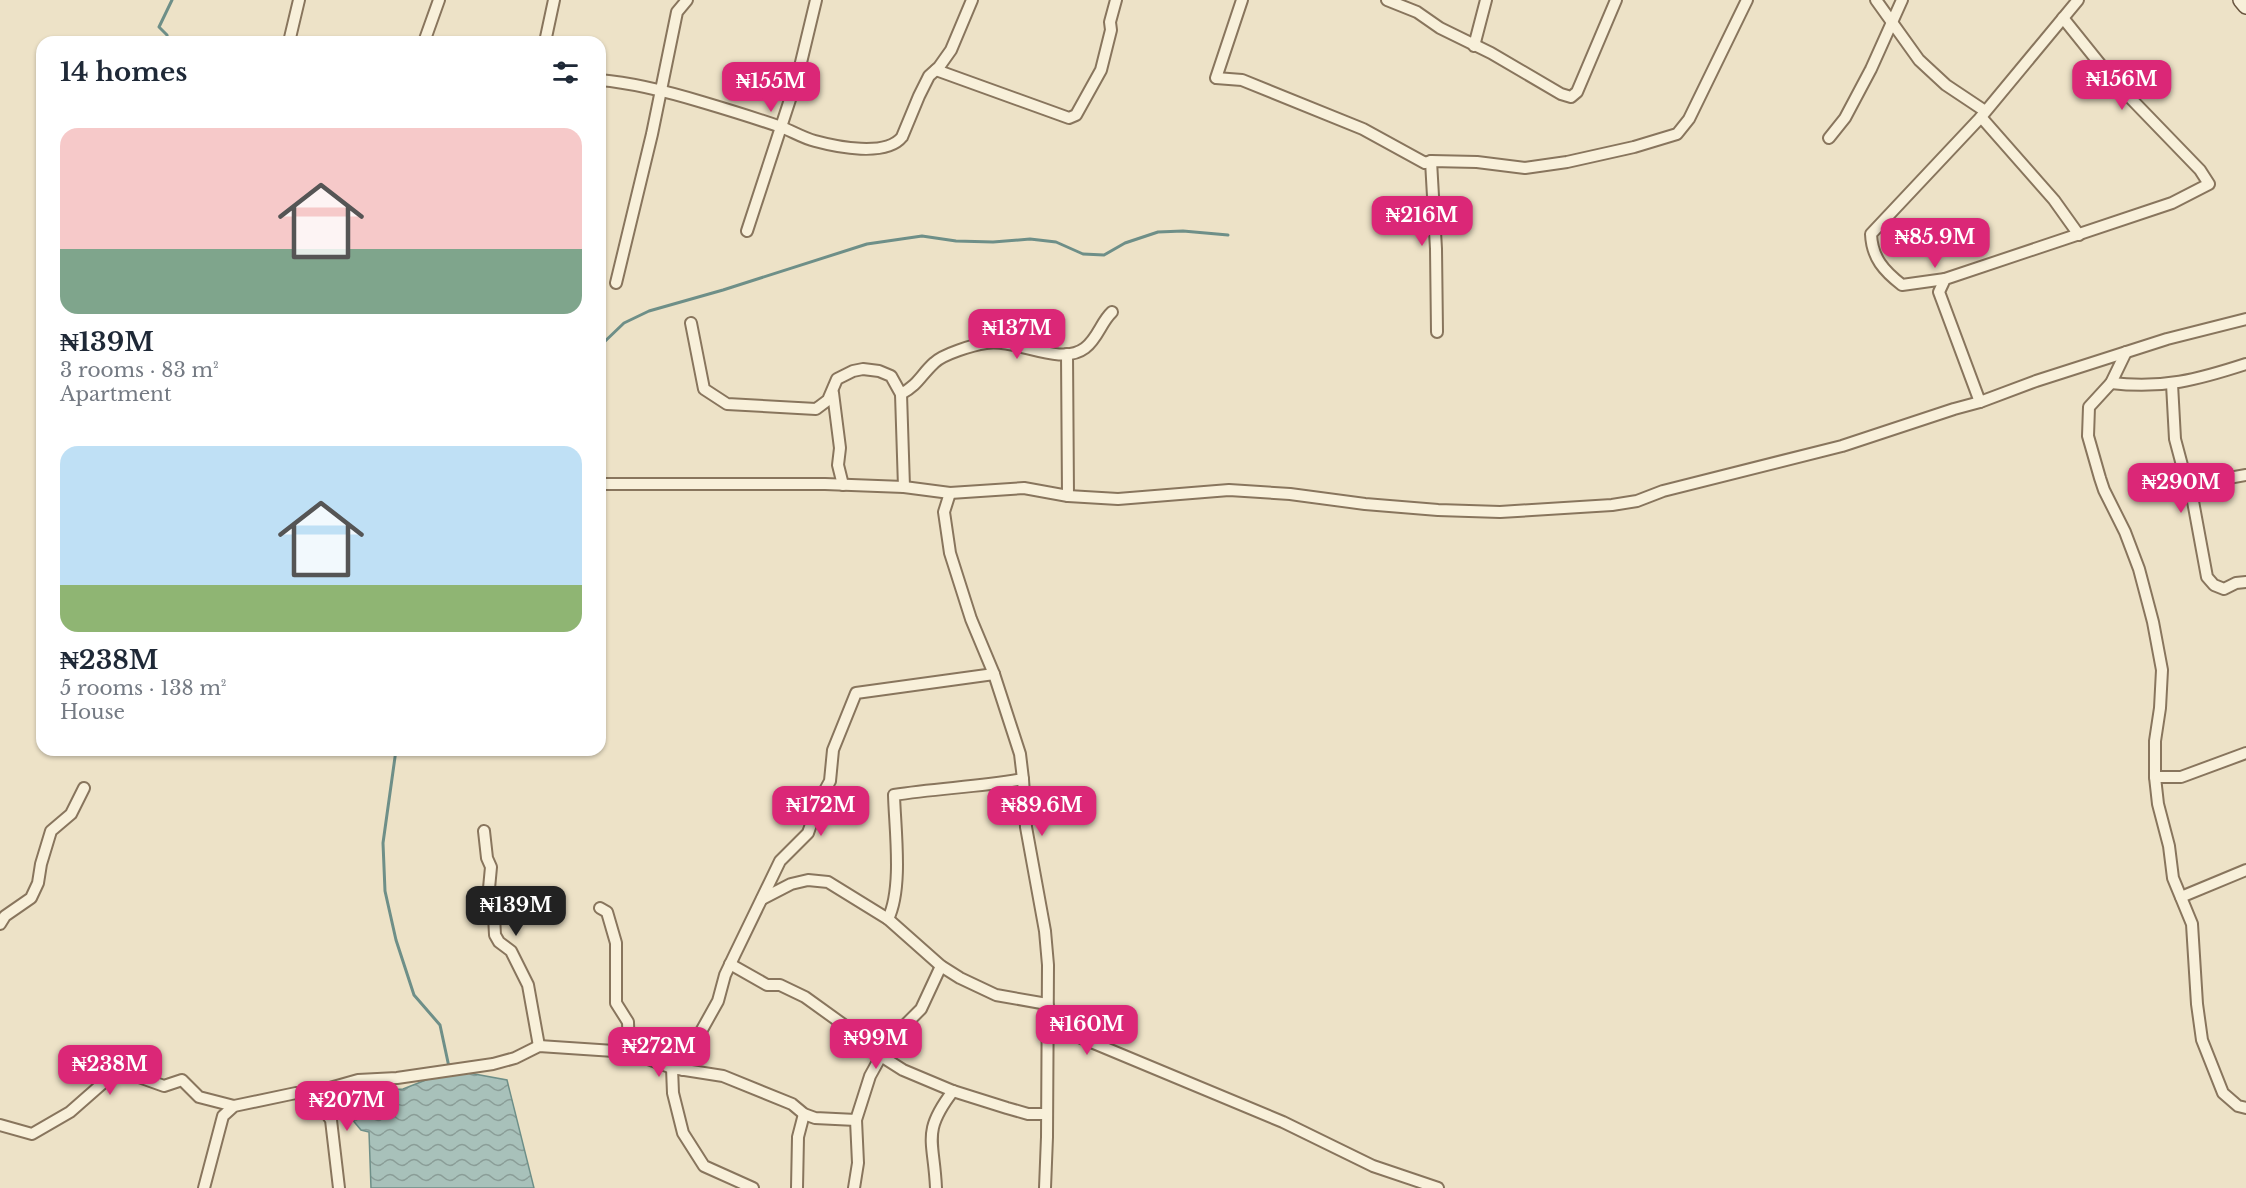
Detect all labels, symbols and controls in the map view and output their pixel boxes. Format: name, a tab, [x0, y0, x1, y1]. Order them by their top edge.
text: 14 homes	[60, 56, 187, 88]
icon: filters	[549, 56, 582, 89]
pin: ₦156M	[2080, 60, 2164, 111]
pin: ₦155M	[729, 62, 813, 113]
text: ₦156M	[2086, 67, 2158, 91]
text: ₦155M	[736, 69, 806, 93]
icon: home	[267, 167, 375, 275]
pin: ₦216M	[1380, 196, 1464, 247]
text: ₦216M	[1386, 203, 1458, 227]
pin: ₦85.9M	[1886, 218, 1984, 269]
text: ₦85.9M	[1895, 225, 1975, 249]
pin: ₦137M	[975, 309, 1059, 360]
text: ₦137M	[982, 316, 1052, 340]
text: ₦139M	[60, 326, 154, 358]
text: 3 rooms · 83 m²	[60, 358, 219, 382]
text: Apartment	[60, 382, 171, 406]
pin: ₦290M	[2139, 463, 2223, 514]
text: ₦290M	[2142, 470, 2220, 494]
icon: home	[267, 485, 375, 593]
text: ₦238M	[60, 644, 159, 676]
text: 5 rooms · 138 m²	[60, 676, 227, 700]
text: House	[60, 700, 125, 724]
pin: ₦172M	[779, 786, 863, 837]
pin: ₦89.6M	[993, 786, 1091, 837]
text: ₦172M	[786, 793, 856, 817]
text: ₦89.6M	[1001, 793, 1083, 817]
pin: ₦139M	[474, 886, 558, 937]
text: ₦139M	[480, 893, 552, 917]
pin: ₦160M	[1045, 1005, 1129, 1056]
text: ₦160M	[1050, 1012, 1124, 1036]
pin: ₦99M	[840, 1019, 912, 1070]
text: ₦99M	[844, 1026, 908, 1050]
pin: ₦272M	[617, 1027, 701, 1078]
text: ₦272M	[622, 1034, 696, 1058]
pin: ₦238M	[68, 1045, 152, 1096]
text: ₦238M	[72, 1052, 148, 1076]
pin: ₦207M	[305, 1081, 389, 1132]
text: ₦207M	[309, 1088, 385, 1112]

